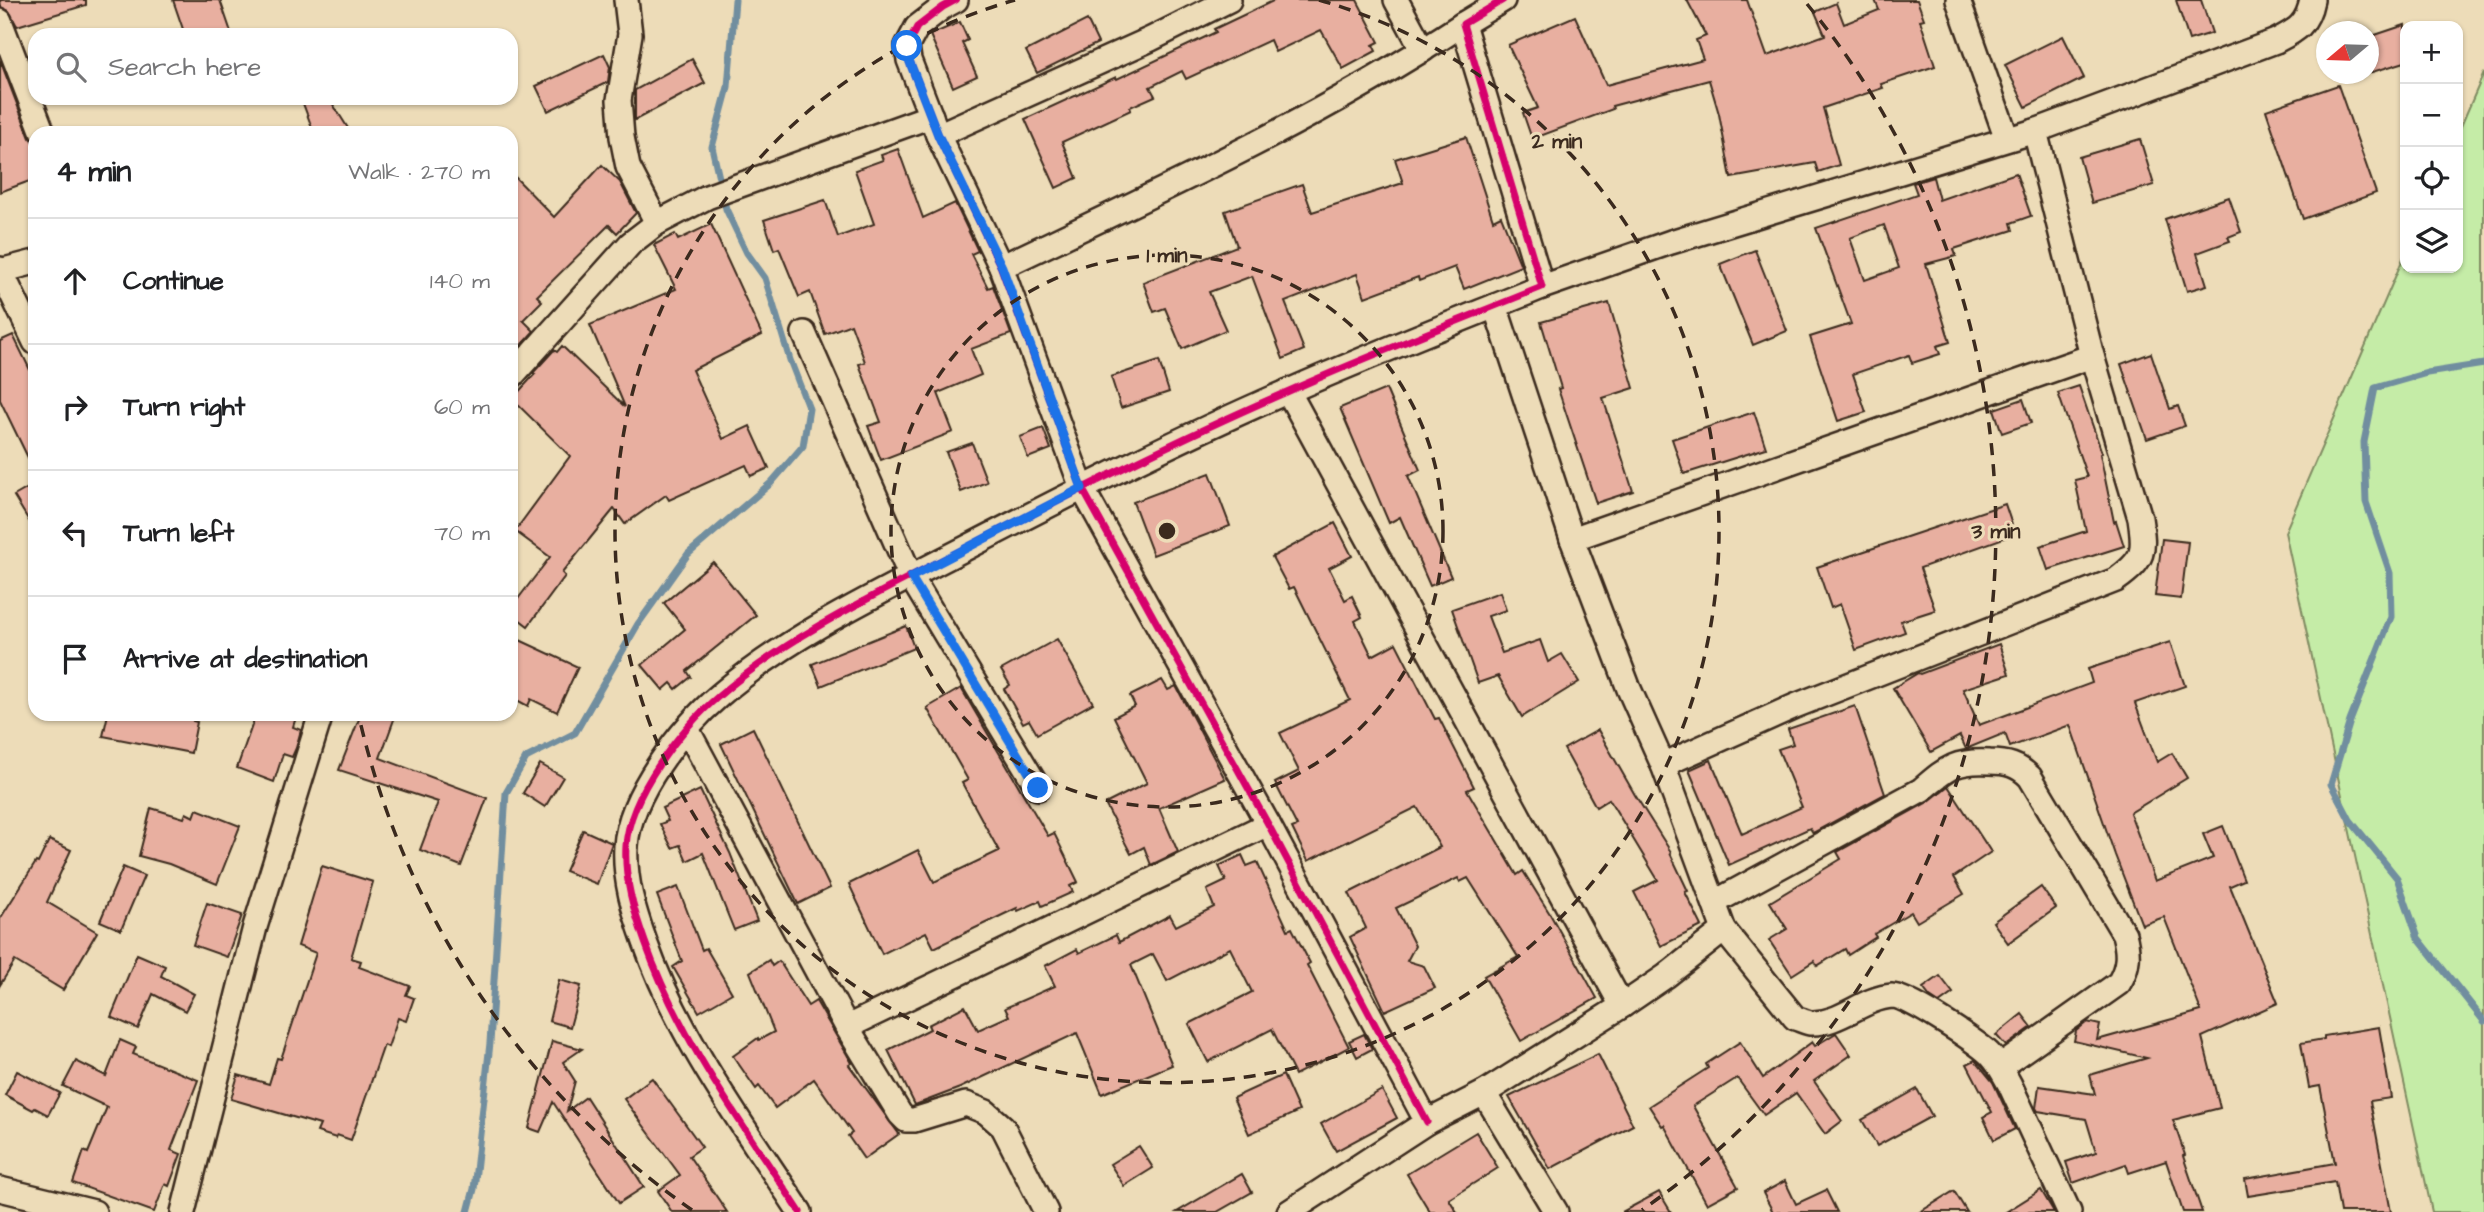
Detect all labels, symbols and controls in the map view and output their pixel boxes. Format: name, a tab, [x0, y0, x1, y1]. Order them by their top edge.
north arrow	[2316, 21, 2379, 84]
map controls	[2400, 21, 2463, 273]
button: +	[2400, 21, 2463, 84]
search box	[28, 28, 518, 105]
route start	[891, 30, 922, 61]
icon: search	[52, 48, 90, 86]
text: Search here	[108, 49, 261, 85]
button: −	[2400, 84, 2463, 147]
text: 2 min	[1531, 127, 1583, 156]
button: locate	[2400, 147, 2463, 210]
text: 4 min	[56, 151, 131, 193]
text: Walk · 270 m	[348, 156, 490, 188]
button: layers	[2400, 210, 2463, 273]
text: 1 min	[1146, 241, 1188, 270]
icon: ahead	[56, 262, 94, 300]
text: Continue	[123, 263, 224, 299]
text: 140 m	[430, 265, 490, 297]
icon: right	[56, 388, 94, 426]
text: Turn right	[123, 389, 245, 425]
text: 60 m	[434, 391, 490, 423]
icon: left	[56, 514, 94, 552]
text: Turn left	[123, 515, 234, 551]
text: 70 m	[434, 517, 490, 549]
text: 3 min	[1970, 517, 2021, 546]
centre of rings	[1155, 519, 1179, 543]
icon: arrive	[56, 640, 94, 678]
text: Arrive at destination	[123, 641, 368, 677]
route end	[1022, 772, 1053, 803]

